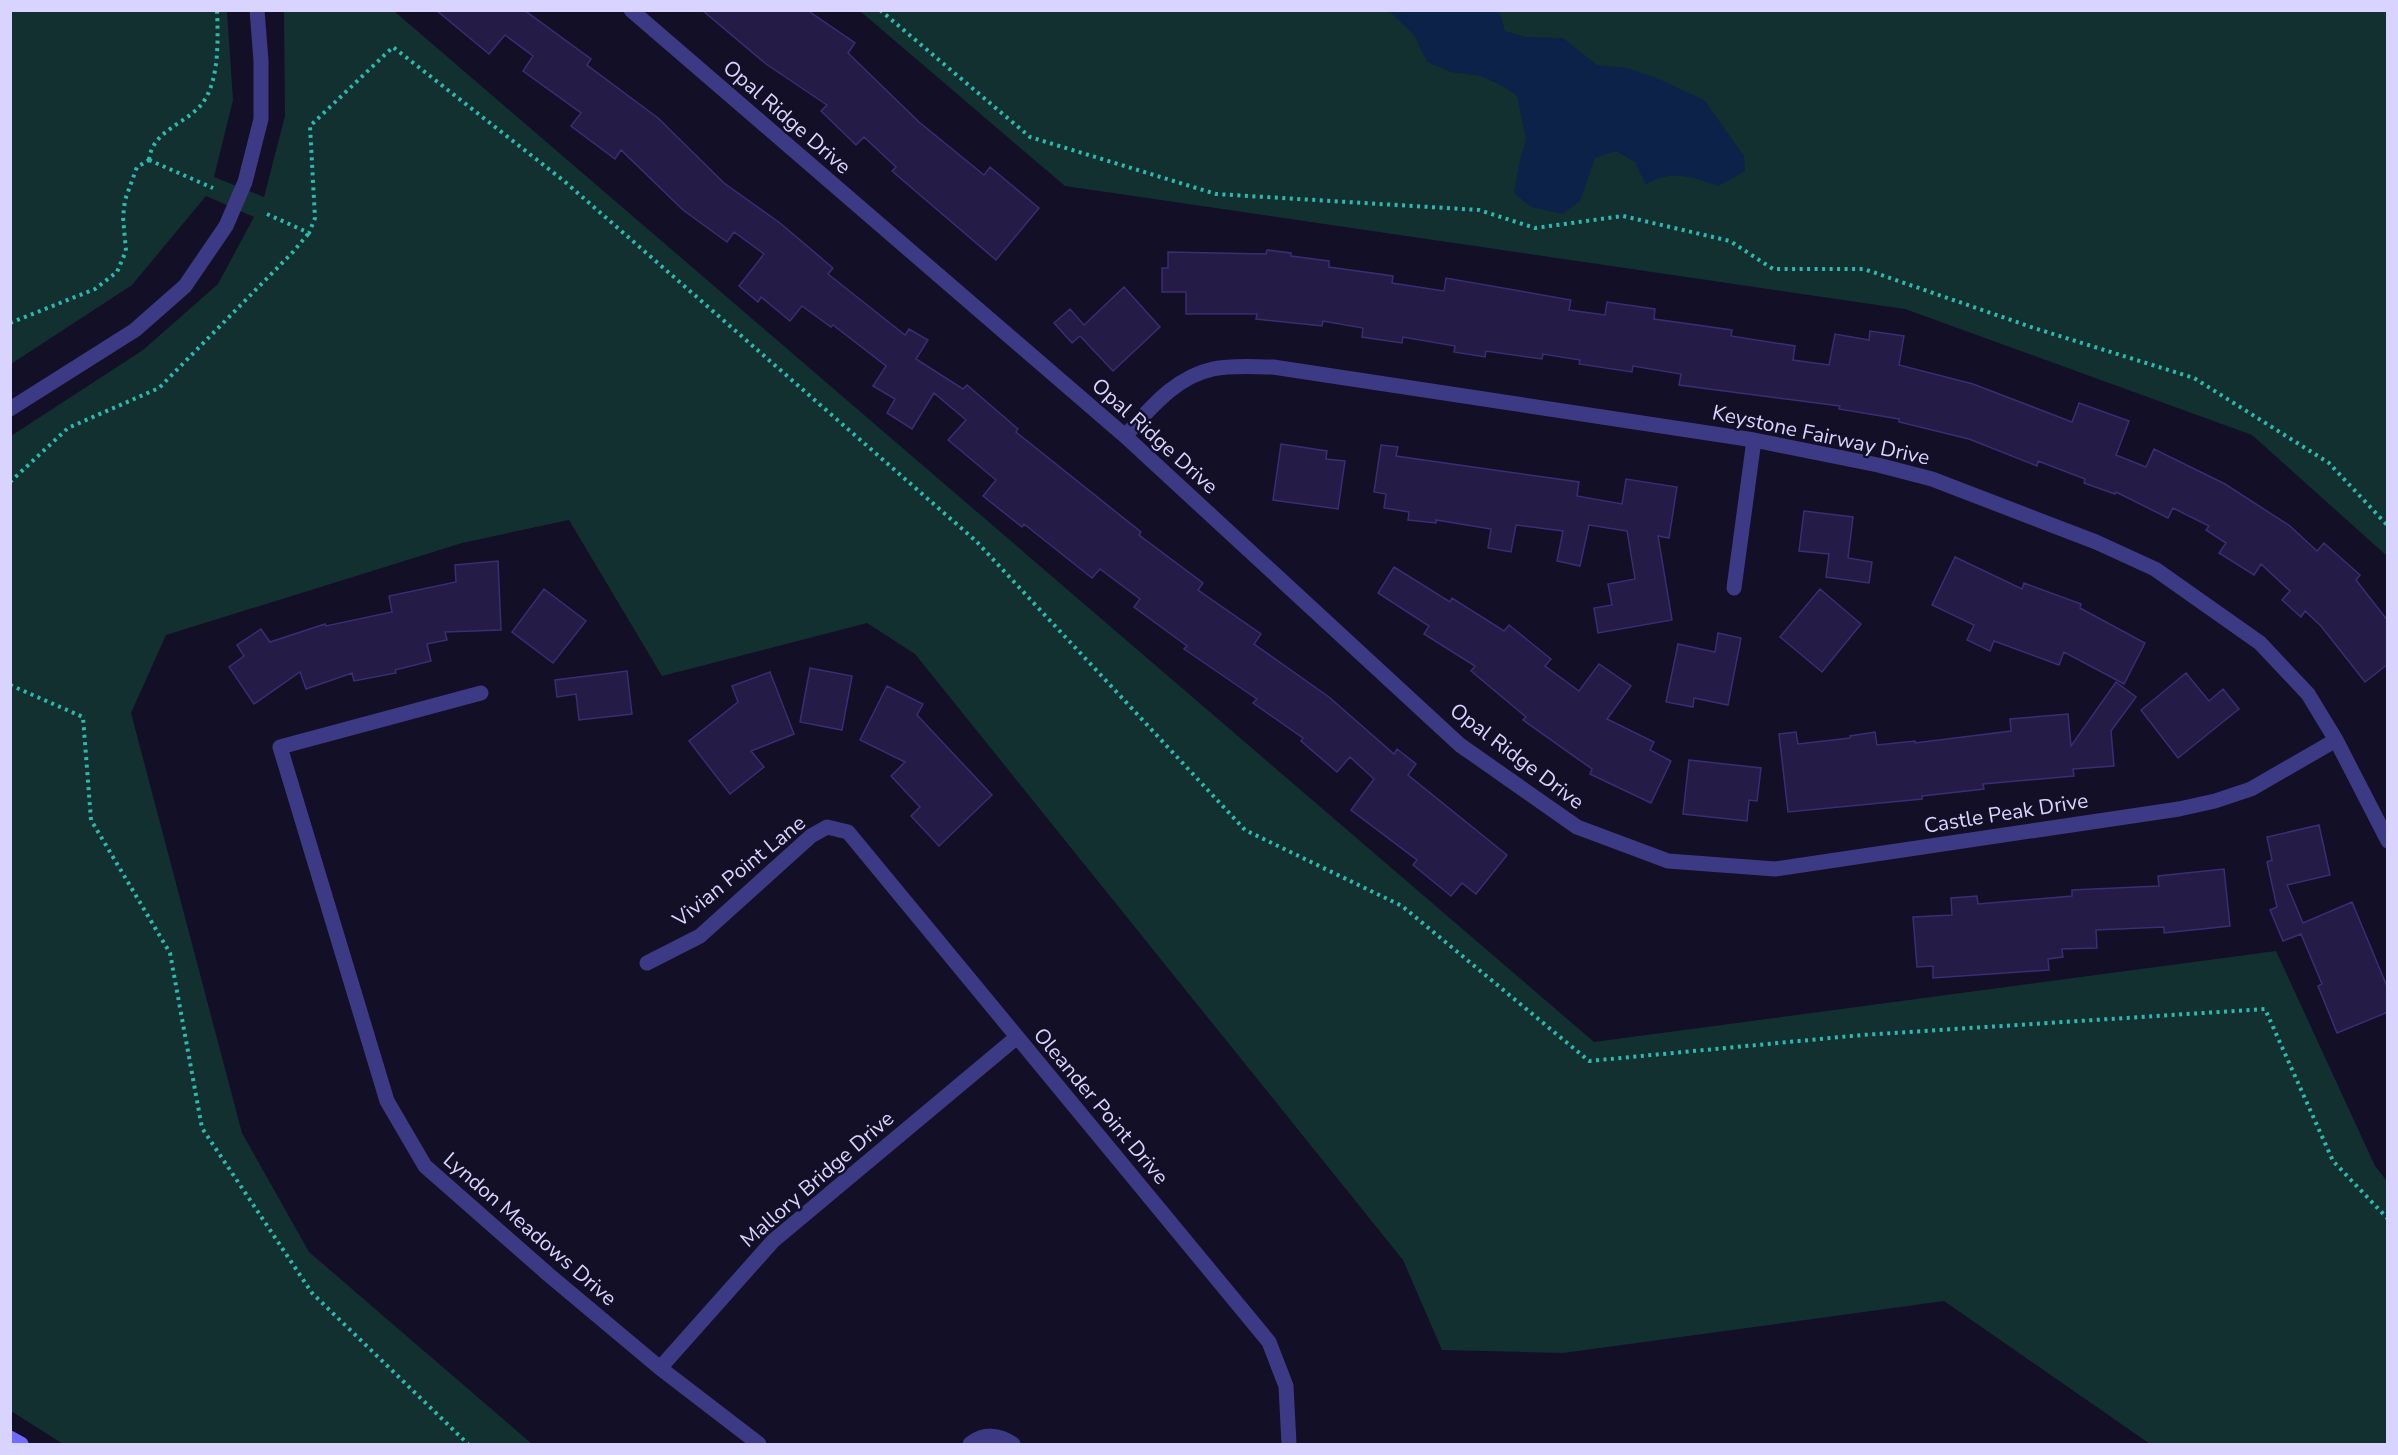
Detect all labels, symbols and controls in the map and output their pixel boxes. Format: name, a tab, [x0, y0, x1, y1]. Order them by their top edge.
street label: Opal Ridge Drive	[717, 54, 857, 180]
street label: Opal Ridge Drive	[1086, 372, 1224, 500]
street label: Keystone Fairway Drive	[1710, 398, 1932, 472]
street label: Opal Ridge Drive	[1444, 696, 1590, 816]
street label: Castle Peak Drive	[1922, 786, 2090, 840]
street label: Vivian Point Lane	[666, 809, 811, 934]
street label: Oleander Point Drive	[1027, 1022, 1175, 1190]
street label: Mallory Bridge Drive	[734, 1104, 900, 1254]
street label: Lyndon Meadows Drive	[437, 1146, 623, 1312]

